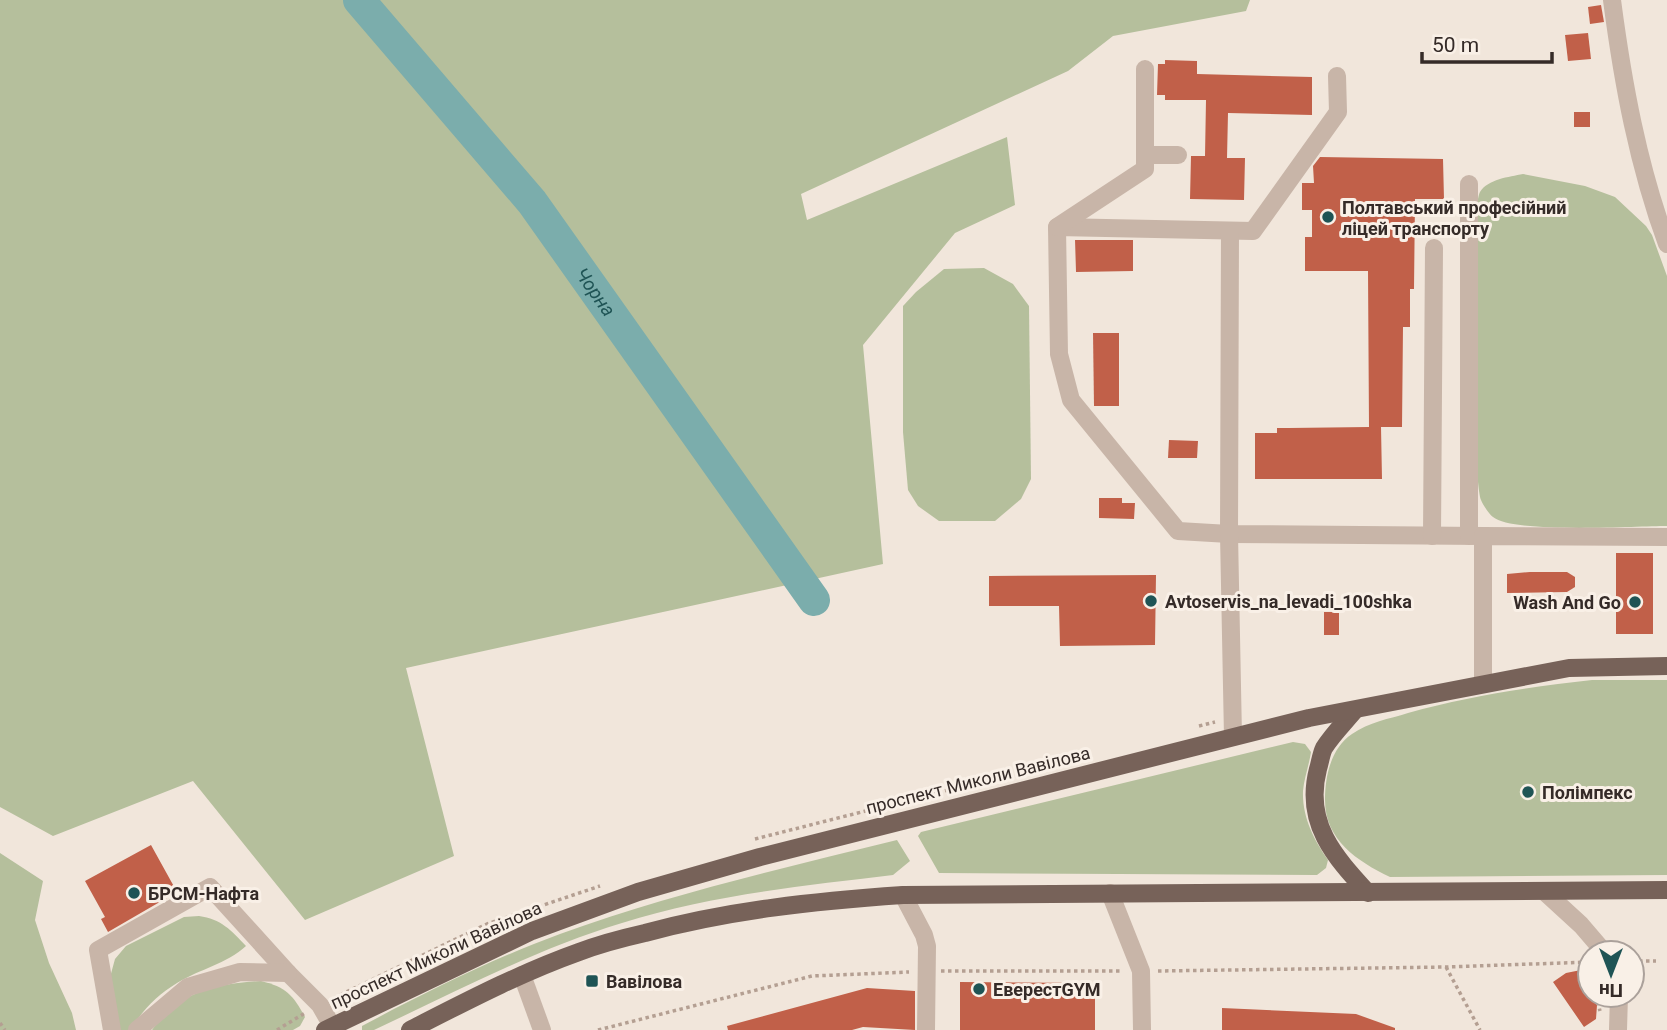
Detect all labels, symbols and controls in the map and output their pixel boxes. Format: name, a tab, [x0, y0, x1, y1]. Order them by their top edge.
scale bar	[1422, 21, 1552, 65]
text: 50 m	[1432, 33, 1479, 57]
place label: Полтавський професійний ліцей транспорту	[1342, 197, 1567, 239]
marker: Полтавський професійний ліцей транспорту	[1320, 209, 1336, 225]
water label: Чорна	[571, 263, 621, 321]
place label: Avtoservis_na_levadi_100shka	[1165, 591, 1412, 612]
place label: Wash And Go	[1513, 592, 1621, 613]
marker: Avtoservis_na_levadi_100shka	[1143, 593, 1159, 609]
marker: Wash And Go	[1627, 594, 1643, 610]
street label: проспект Миколи Вавілова	[864, 742, 1092, 818]
place label: Полімпекс	[1542, 782, 1633, 803]
marker: Полімпекс	[1520, 784, 1536, 800]
place label: БРСМ-Нафта	[148, 883, 260, 904]
marker: БРСМ-Нафта	[126, 885, 142, 901]
street label: проспект Миколи Вавілова	[327, 897, 545, 1013]
north arrow	[1576, 939, 1646, 1009]
place label: Вавілова	[606, 971, 683, 992]
marker: Вавілова	[584, 973, 600, 989]
place label: ЕверестGYM	[993, 979, 1101, 1000]
text: Пн	[1599, 979, 1623, 1002]
marker: ЕверестGYM	[971, 981, 987, 997]

